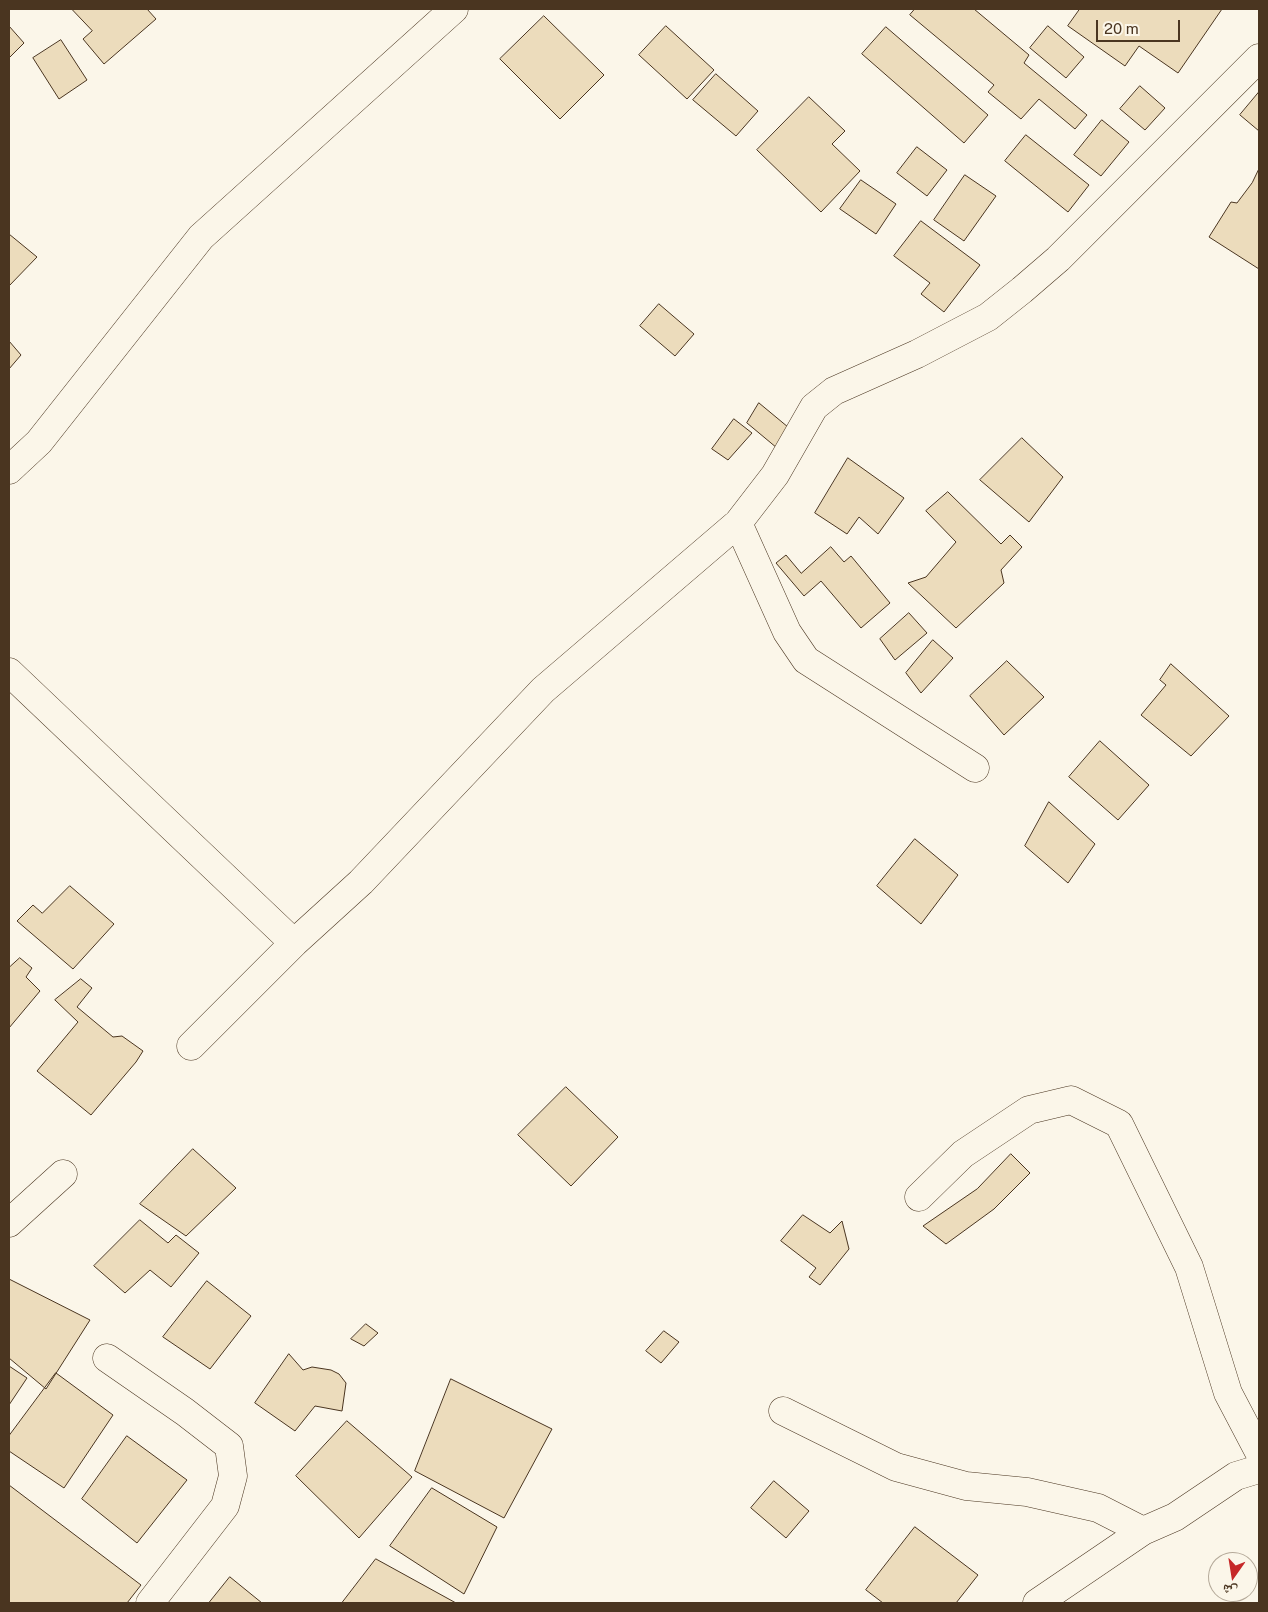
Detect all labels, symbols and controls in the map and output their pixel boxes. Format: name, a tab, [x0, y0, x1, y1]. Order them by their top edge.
scale bar	[1098, 10, 1182, 42]
text: 20 m	[1104, 20, 1139, 37]
north arrow	[1208, 1552, 1258, 1602]
text: ش	[1221, 1581, 1239, 1600]

